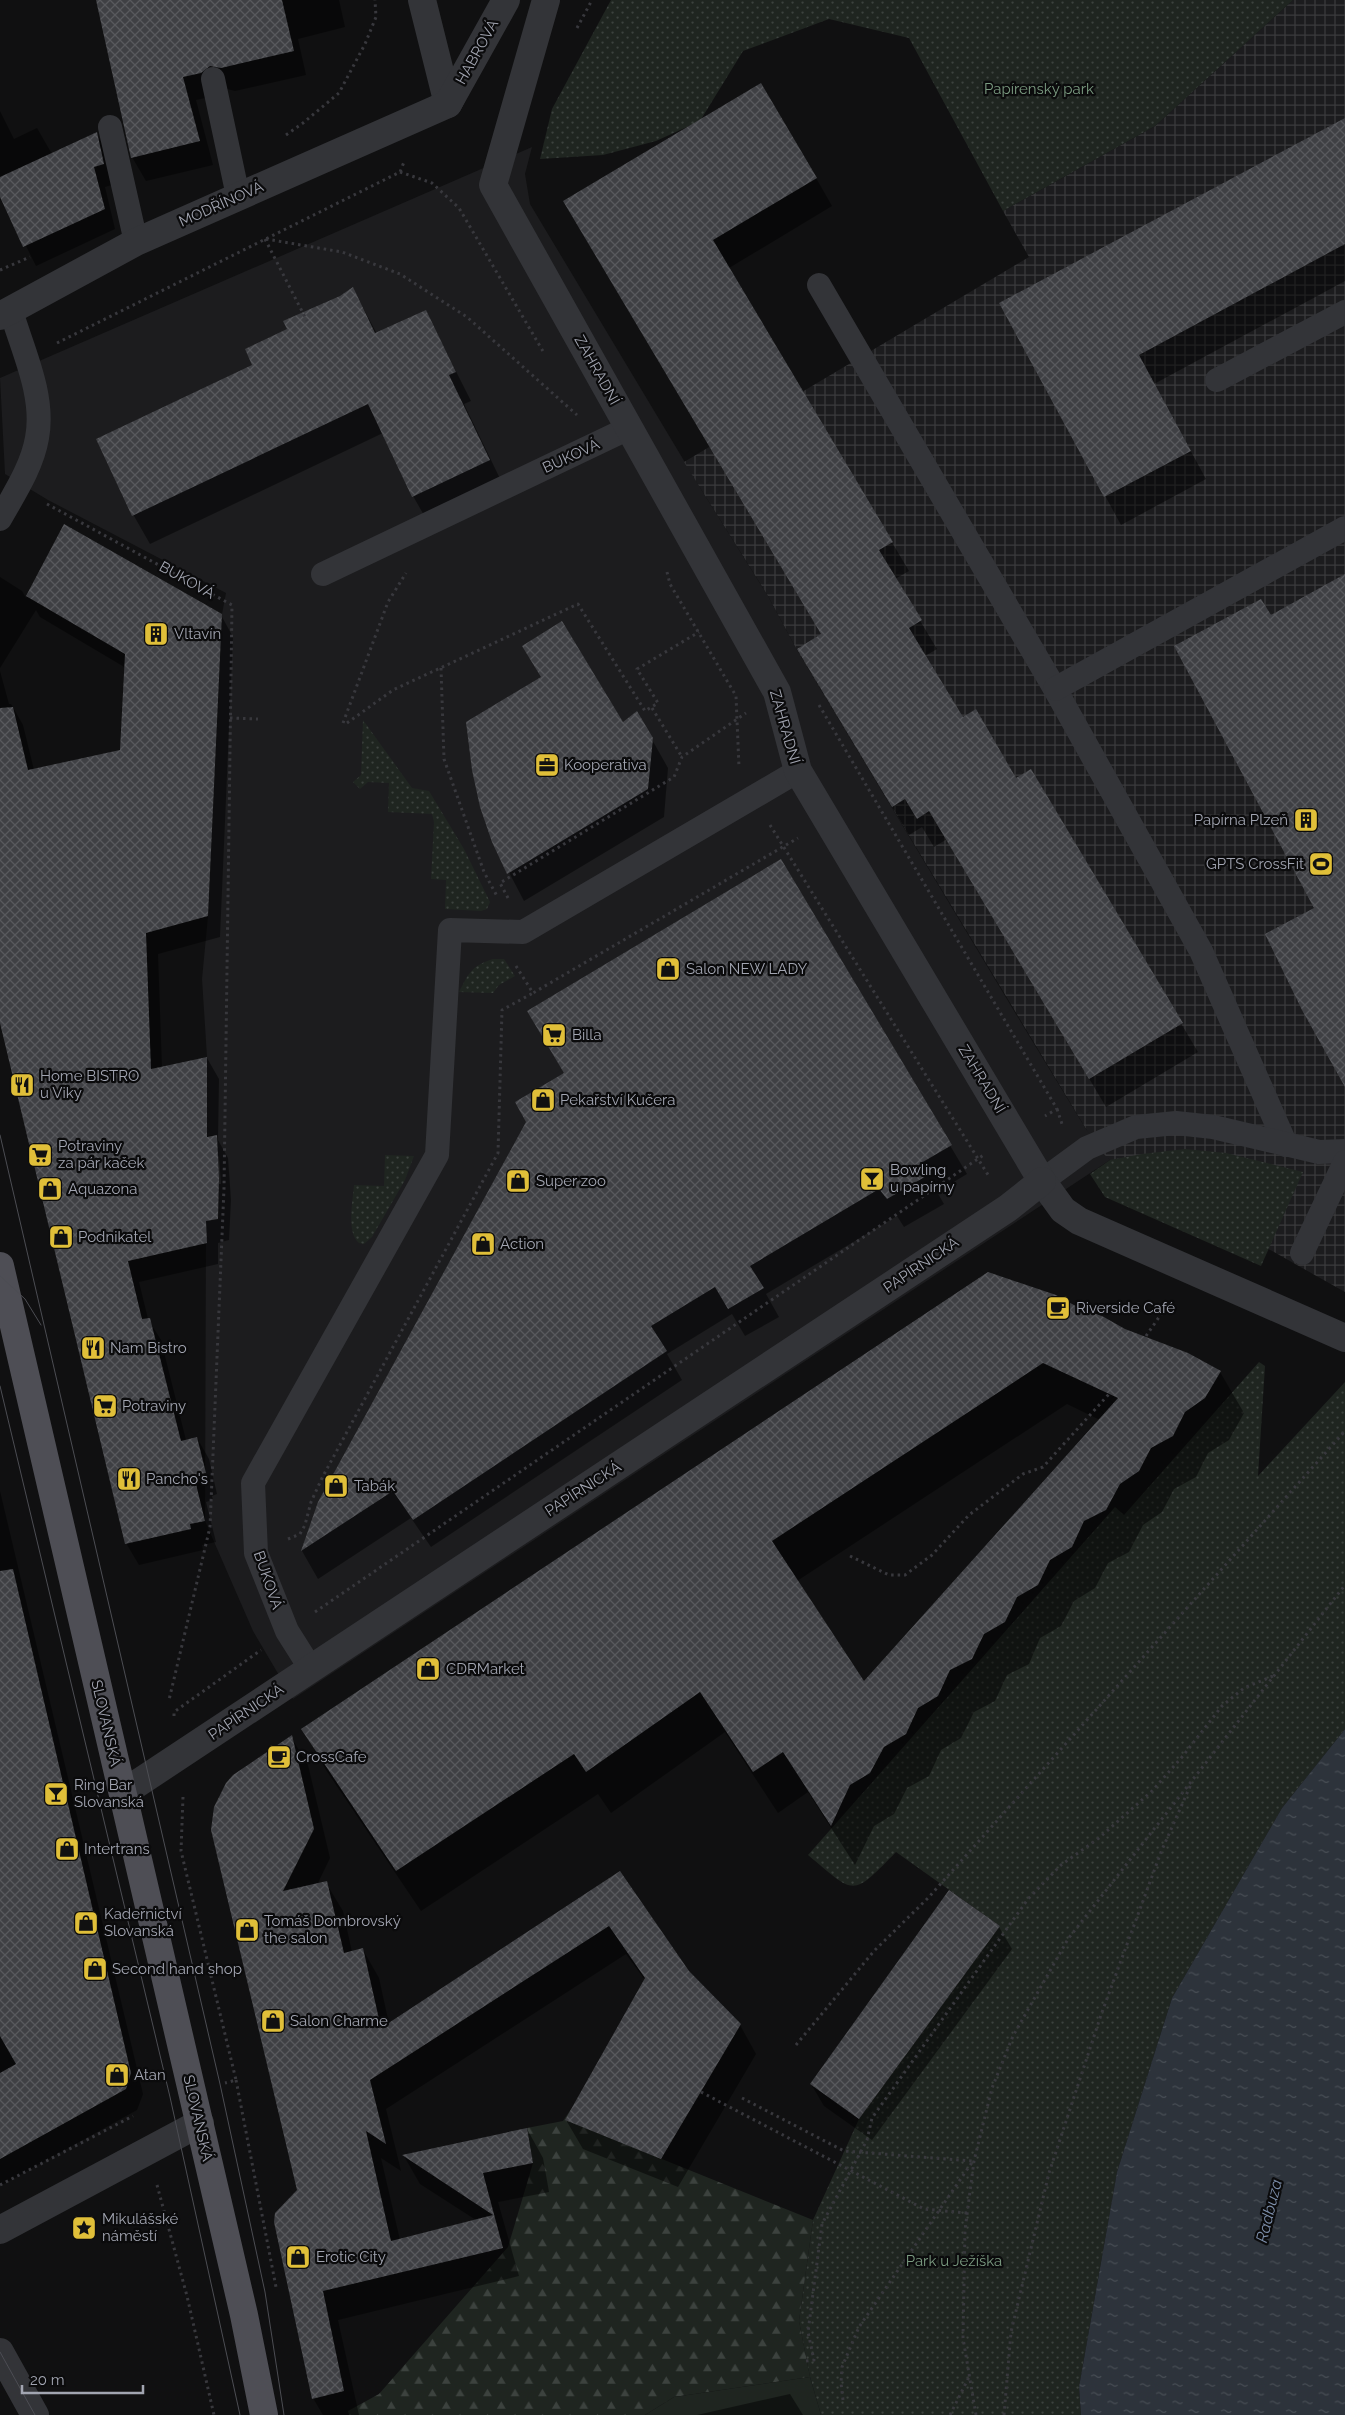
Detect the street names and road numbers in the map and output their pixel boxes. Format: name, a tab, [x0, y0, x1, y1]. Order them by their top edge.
street label: HABROVÁ	[452, 16, 502, 88]
street label: MODŘÍNOVÁ	[176, 176, 266, 231]
street label: ZAHRADNÍ	[571, 332, 624, 408]
street label: BUKOVÁ	[540, 435, 602, 477]
street label: BUKOVÁ	[156, 557, 218, 603]
street label: ZAHRADNÍ	[766, 688, 804, 767]
street label: ZAHRADNÍ	[955, 1042, 1010, 1117]
street label: PAPÍRNICKÁ	[880, 1233, 962, 1297]
street label: PAPÍRNICKÁ	[542, 1458, 624, 1520]
street label: BUKOVÁ	[250, 1548, 286, 1612]
street label: SLOVANSKÁ	[87, 1678, 125, 1768]
street label: PAPÍRNICKÁ	[205, 1680, 287, 1744]
street label: SLOVANSKÁ	[179, 2073, 217, 2163]

